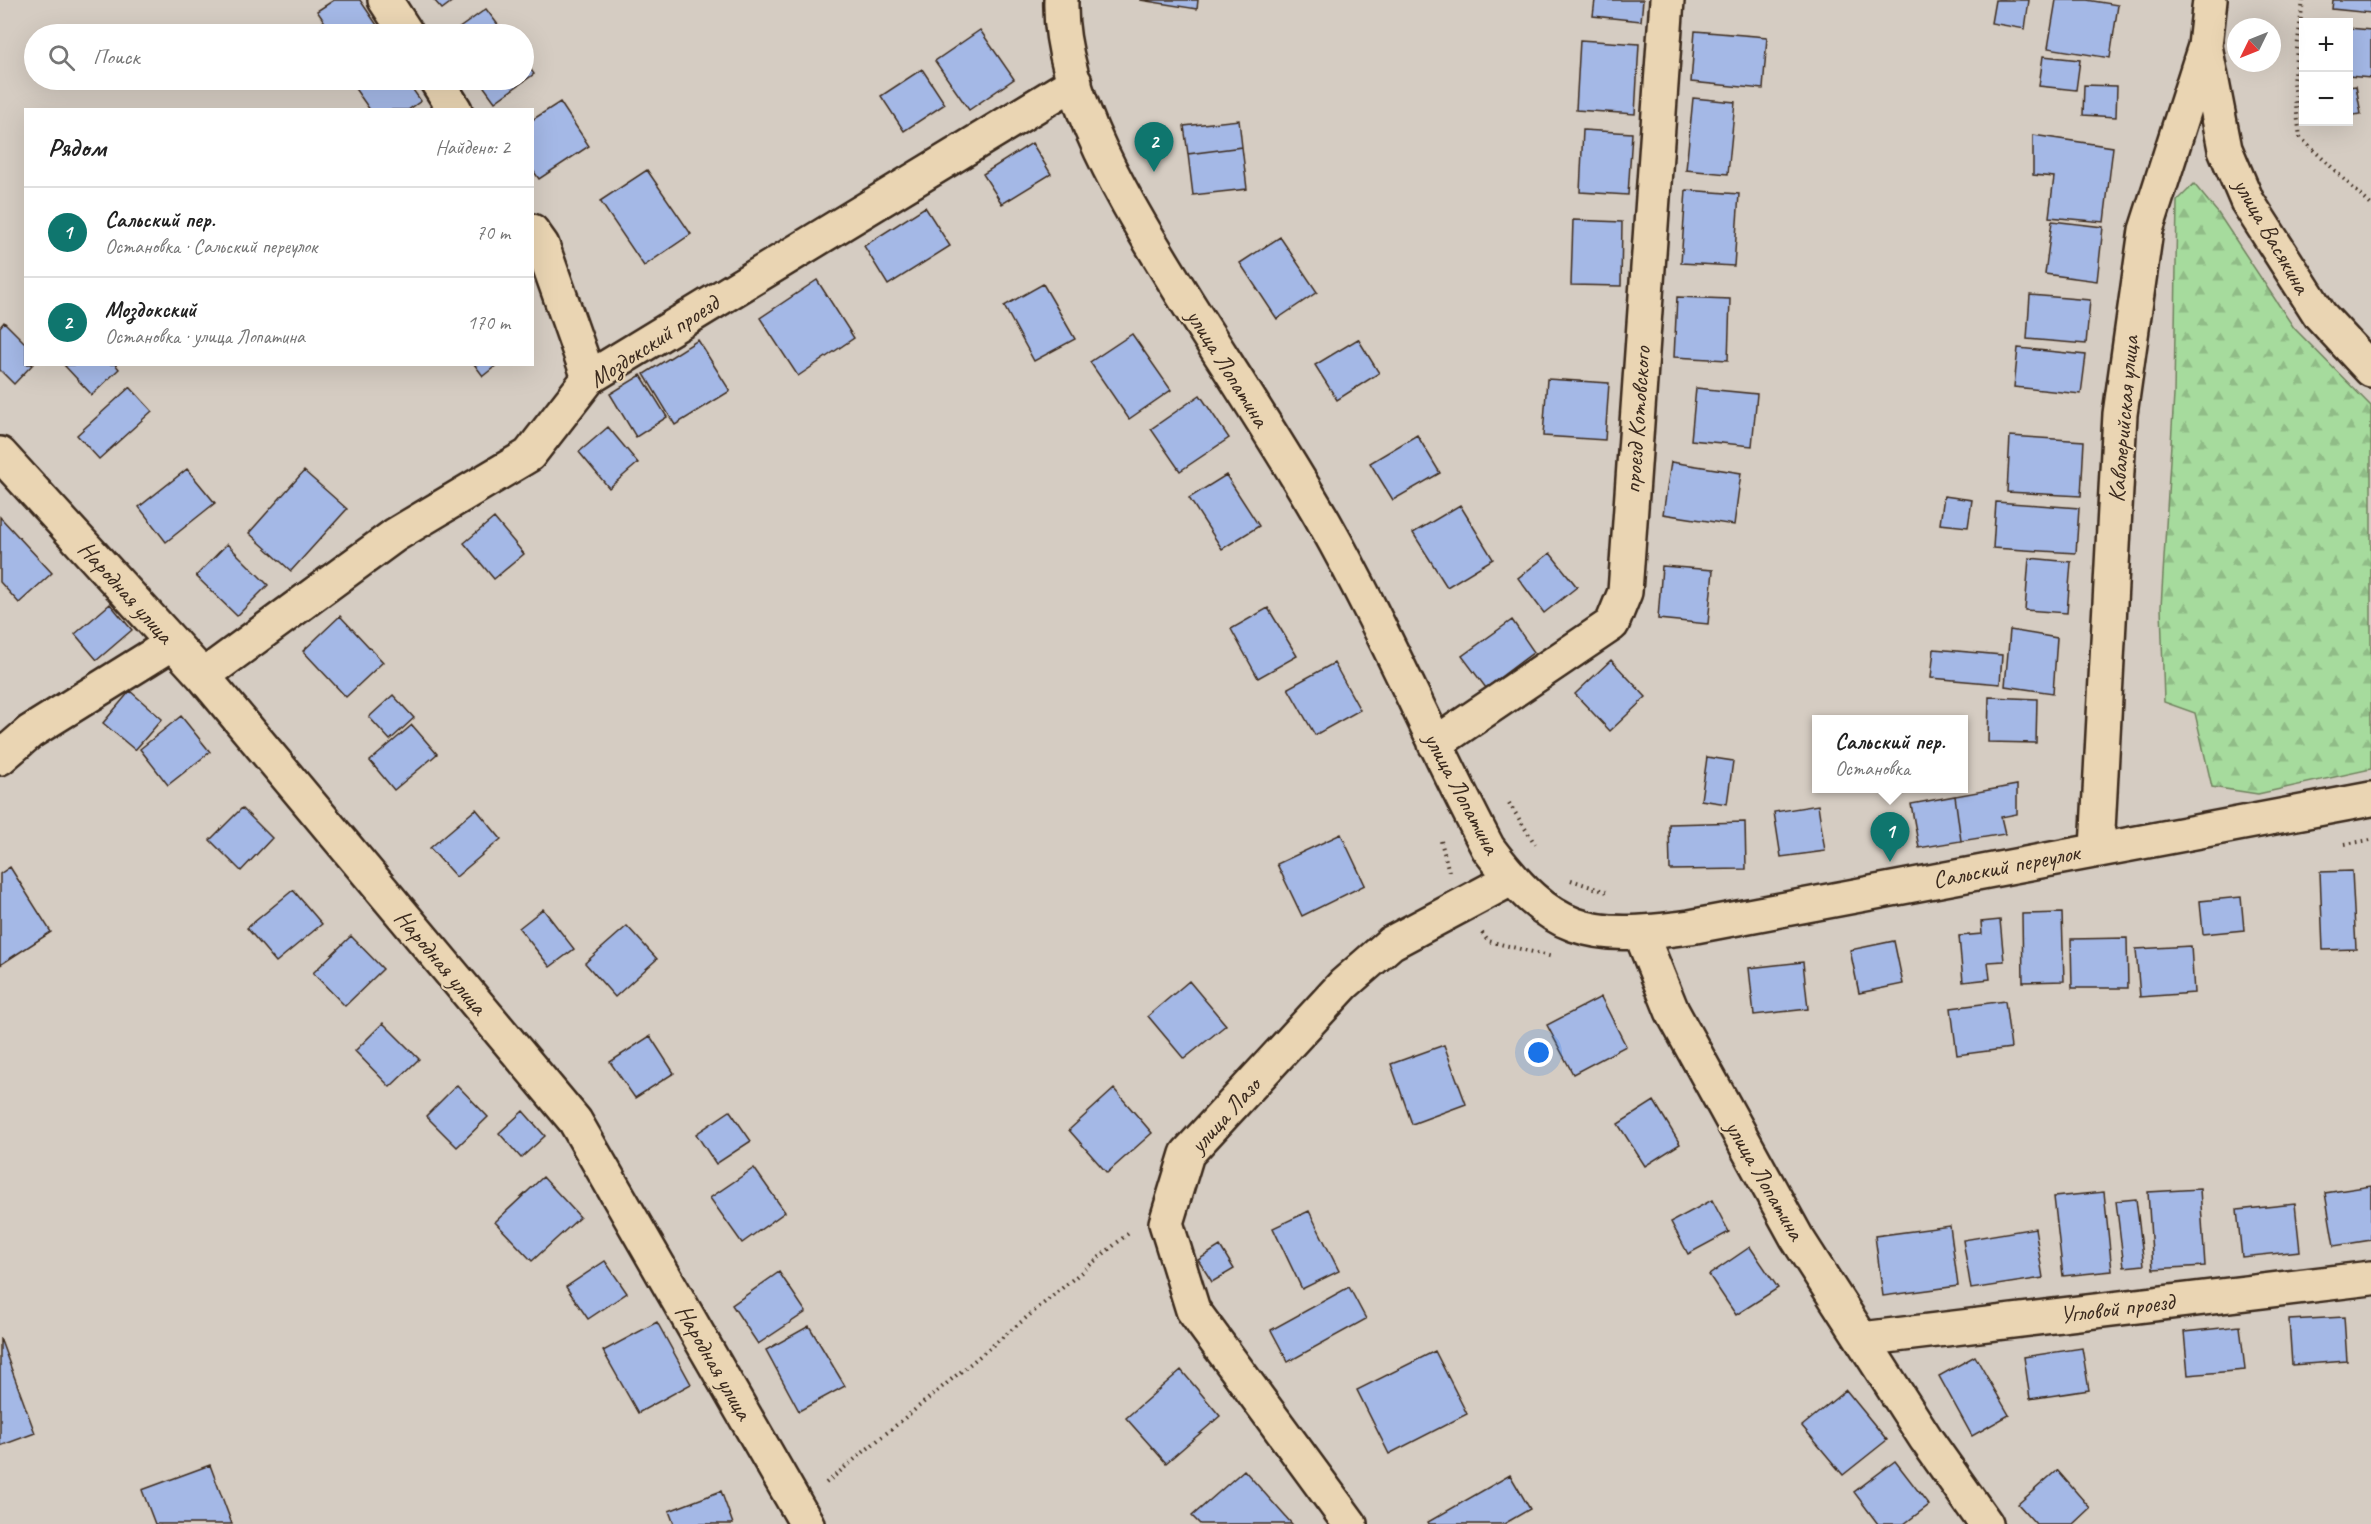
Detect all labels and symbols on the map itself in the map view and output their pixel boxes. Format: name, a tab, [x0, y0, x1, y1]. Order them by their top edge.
north arrow	[2227, 18, 2281, 72]
pin: 2	[1134, 122, 1174, 172]
street label: улица Васякина	[2226, 171, 2318, 300]
street label: Моздокский проезд	[584, 287, 727, 395]
street label: улица Лопатина	[1179, 302, 1277, 434]
street label: Кавалерийская улица	[2101, 333, 2145, 503]
street label: проезд Котовского	[1617, 344, 1657, 494]
street label: Народная улица	[72, 534, 181, 651]
street label: улица Лопатина	[1416, 725, 1507, 860]
pin: 1	[1870, 812, 1910, 862]
street label: Сальский переулок	[1930, 837, 2084, 895]
street label: Народная улица	[388, 903, 495, 1022]
your location	[1524, 1038, 1553, 1067]
street label: улица Лазо	[1182, 1069, 1269, 1161]
street label: улица Лопатина	[1718, 1113, 1812, 1247]
street label: Угловой проезд	[2058, 1286, 2178, 1330]
street label: Народная улица	[669, 1299, 760, 1426]

